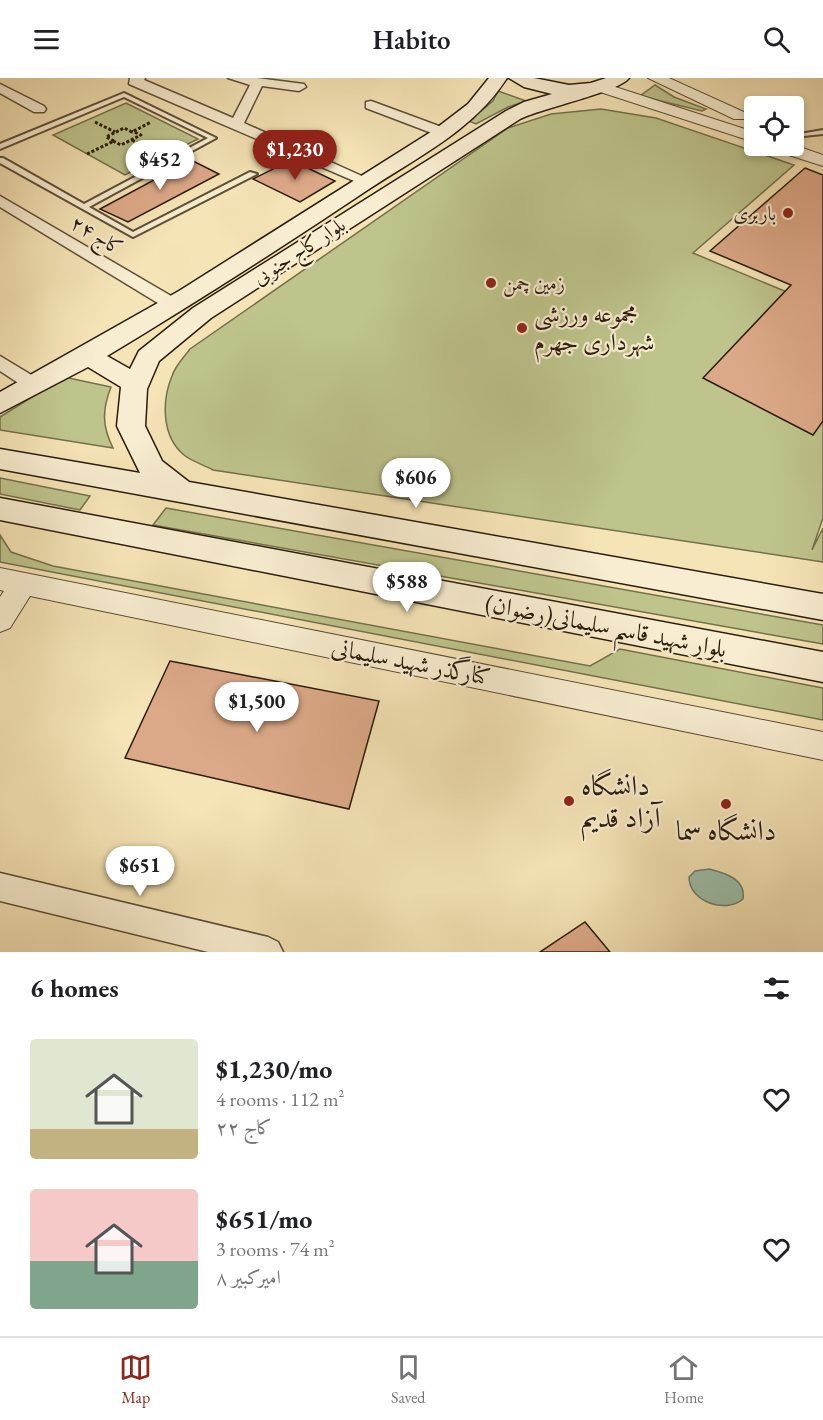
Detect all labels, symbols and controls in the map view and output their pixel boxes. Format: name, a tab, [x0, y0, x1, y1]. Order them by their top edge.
text: Habito	[372, 22, 451, 57]
icon: menu	[30, 23, 63, 56]
icon: search	[760, 23, 793, 56]
map controls	[744, 96, 804, 156]
button: locate	[744, 96, 804, 156]
pin: $1,230	[246, 130, 344, 181]
text: $1,230	[267, 136, 323, 162]
pin: $452	[124, 140, 196, 191]
text: $452	[140, 146, 180, 172]
place label: باربری	[733, 200, 776, 226]
marker: باربری	[781, 206, 795, 220]
street label: کاج ۲۴	[64, 209, 128, 265]
street label: بلوار کاج جنوبی	[248, 211, 353, 295]
place label: زمین چمن	[503, 270, 565, 297]
marker: زمین چمن	[484, 276, 498, 290]
place label: مجموعه ورزشی شهرداری جهرم	[534, 298, 654, 363]
marker: مجموعه ورزشی شهرداری جهرم	[515, 321, 529, 335]
pin: $606	[380, 458, 452, 509]
text: $606	[396, 464, 436, 490]
pin: $588	[371, 562, 443, 613]
text: $588	[387, 568, 427, 594]
street label: بلوار شهید قاسم سلیمانی(رضوان)	[481, 587, 730, 673]
street label: کنارگذر شهید سلیمانی	[329, 630, 494, 692]
pin: $1,500	[208, 682, 306, 733]
text: $1,500	[229, 688, 285, 714]
place label: دانشگاه آزاد قدیم	[581, 767, 664, 842]
marker: دانشگاه آزاد قدیم	[562, 794, 576, 808]
marker: دانشگاه سما	[719, 797, 733, 811]
place label: دانشگاه سما	[676, 812, 776, 848]
pin: $651	[104, 846, 176, 897]
text: $651	[120, 852, 160, 878]
text: 6 homes	[30, 971, 119, 1005]
icon: filters	[760, 972, 793, 1005]
text: $1,230/mo	[216, 1052, 332, 1086]
icon: home	[78, 1063, 150, 1135]
icon: heart	[760, 1083, 793, 1116]
text: 4 rooms · 112 m²	[216, 1086, 344, 1112]
text: کاج ۲۲	[216, 1114, 272, 1140]
text: $651/mo	[216, 1202, 312, 1236]
icon: home	[78, 1213, 150, 1285]
icon: heart	[760, 1233, 793, 1266]
text: 3 rooms · 74 m²	[216, 1236, 335, 1262]
text: امیرکبیر ۸	[216, 1264, 281, 1290]
tab: Map	[119, 1351, 152, 1408]
tab: Saved	[391, 1351, 425, 1408]
tab: Home	[664, 1351, 704, 1408]

